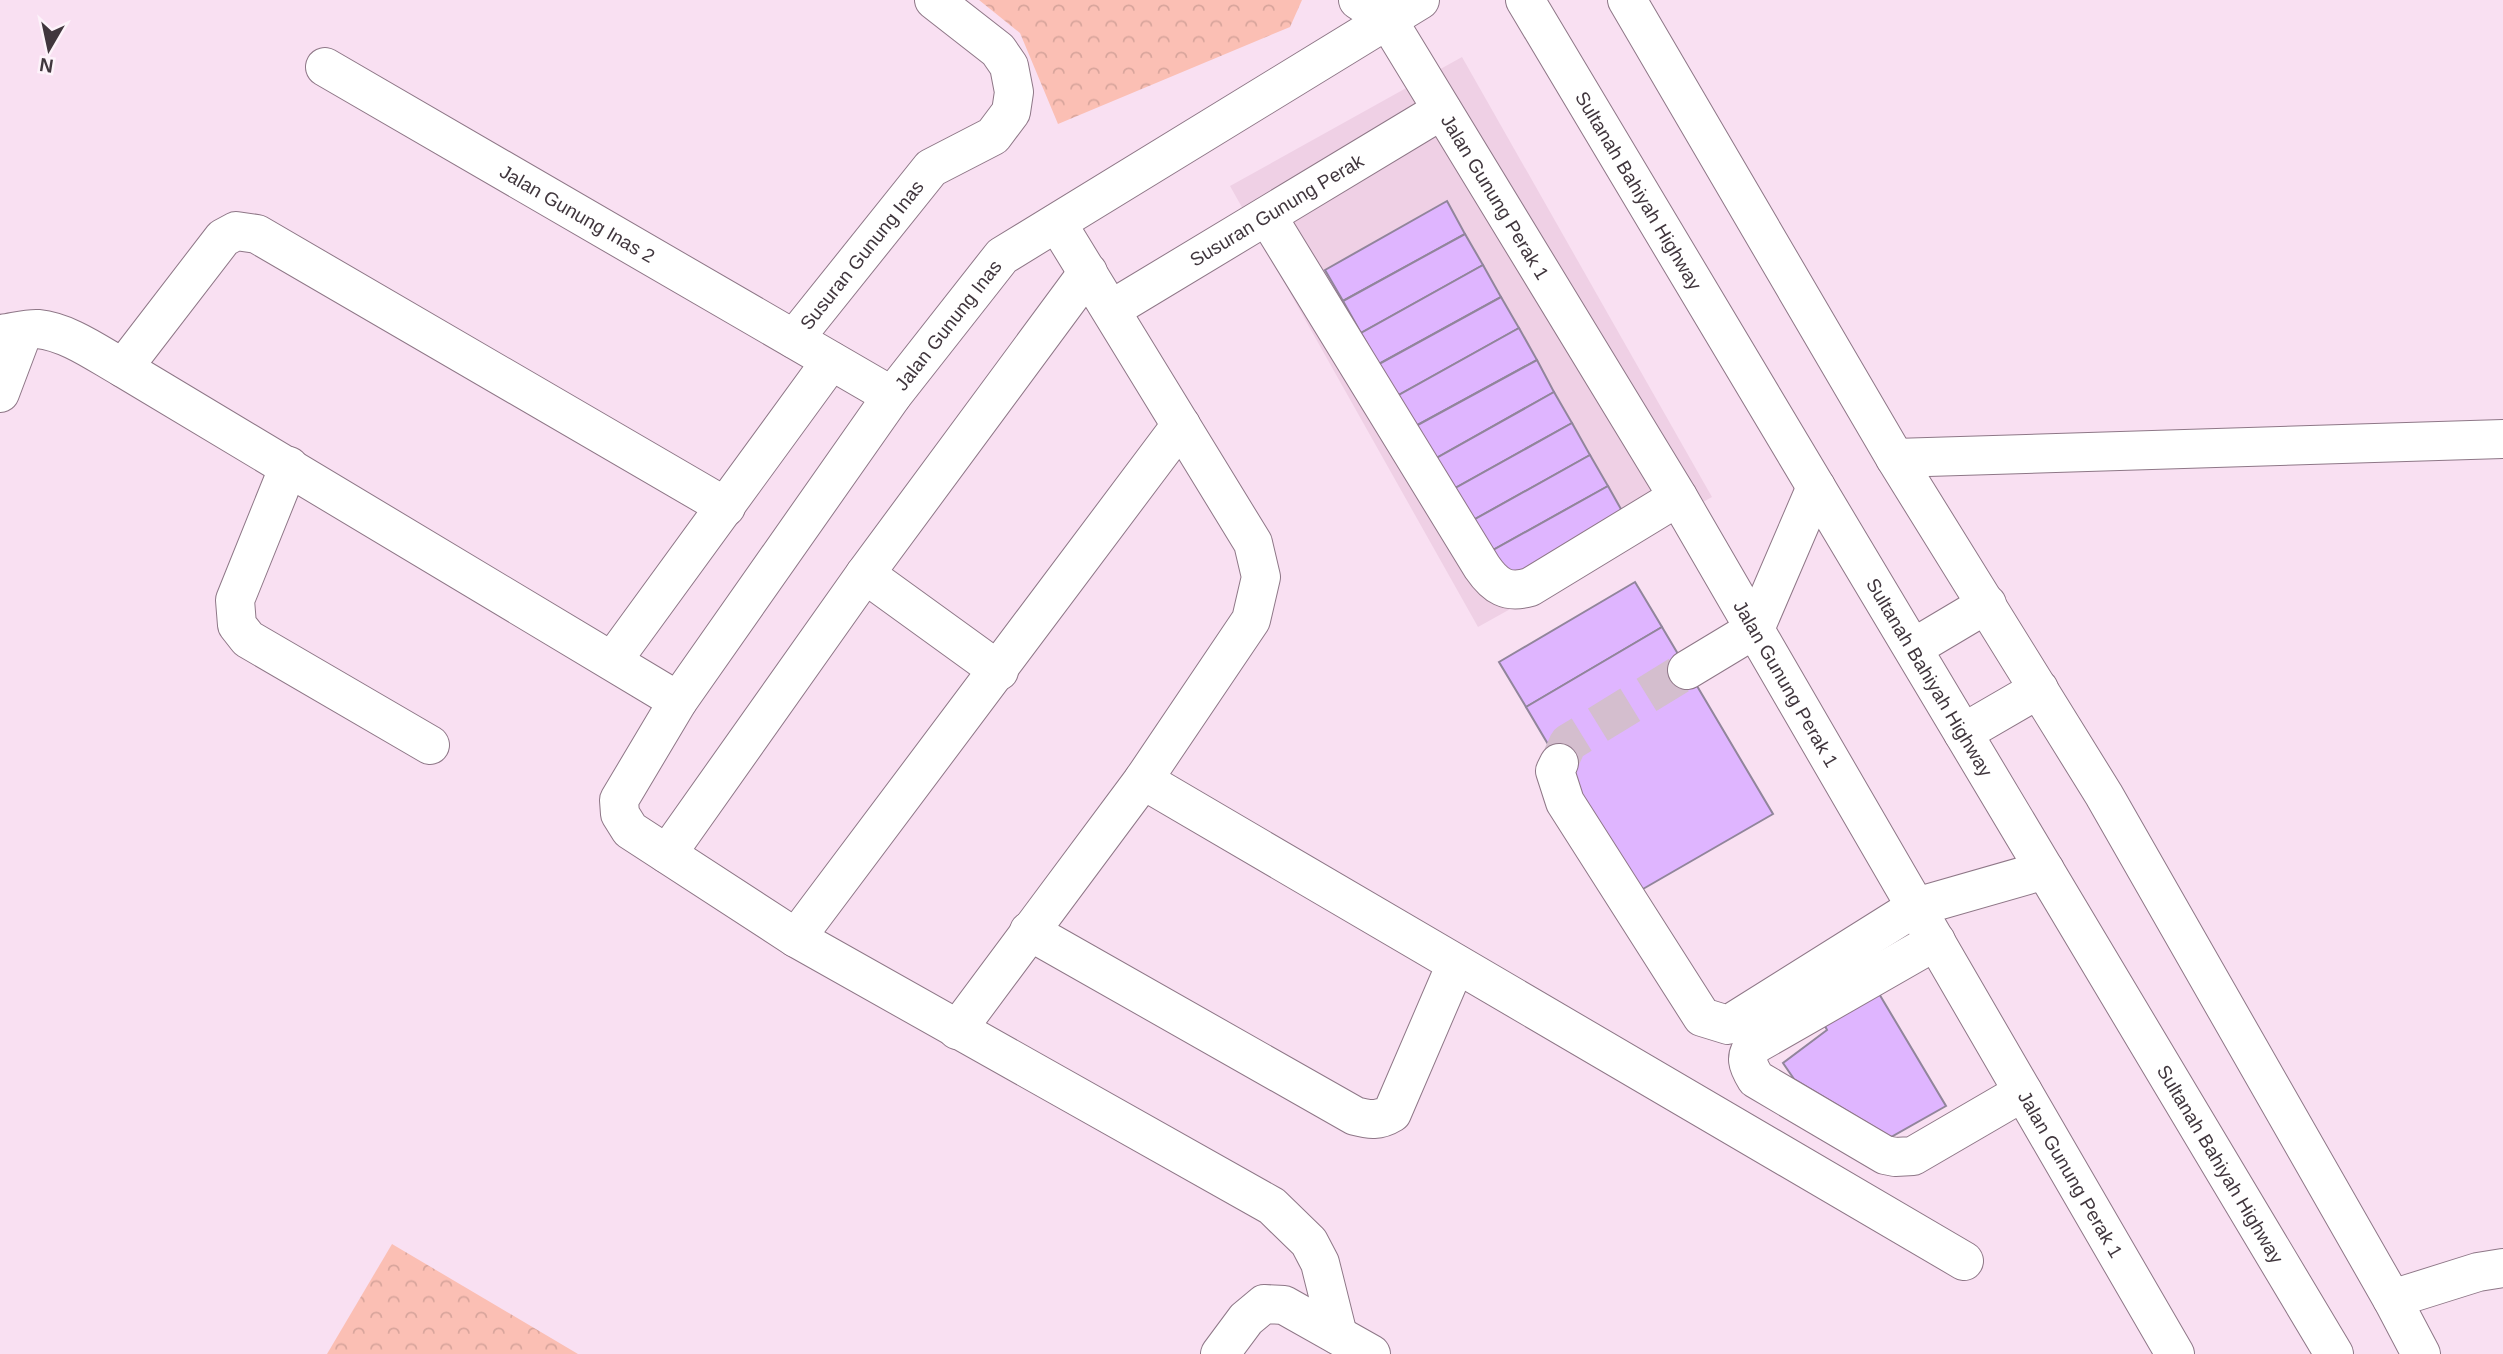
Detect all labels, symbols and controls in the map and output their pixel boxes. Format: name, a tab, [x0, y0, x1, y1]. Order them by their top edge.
north arrow	[14, 14, 84, 84]
text: N	[38, 54, 55, 77]
street label: Sultanah Bahiyah Highway	[1571, 88, 1706, 294]
street label: Jalan Gunung Perak 1	[1437, 111, 1553, 283]
street label: Susuran Gunung Perak	[1186, 150, 1368, 271]
street label: Jalan Gunung Inas 2	[496, 161, 658, 267]
street label: Susuran Gunung Inas	[796, 176, 928, 334]
street label: Jalan Gunung Inas	[891, 256, 1006, 394]
street label: Sultanah Bahiyah Highway	[1862, 575, 1997, 781]
street label: Jalan Gunung Perak 1	[1729, 597, 1842, 771]
street label: Sultanah Bahiyah Highway	[2153, 1061, 2288, 1268]
street label: Jalan Gunung Perak 1	[2014, 1087, 2127, 1261]

